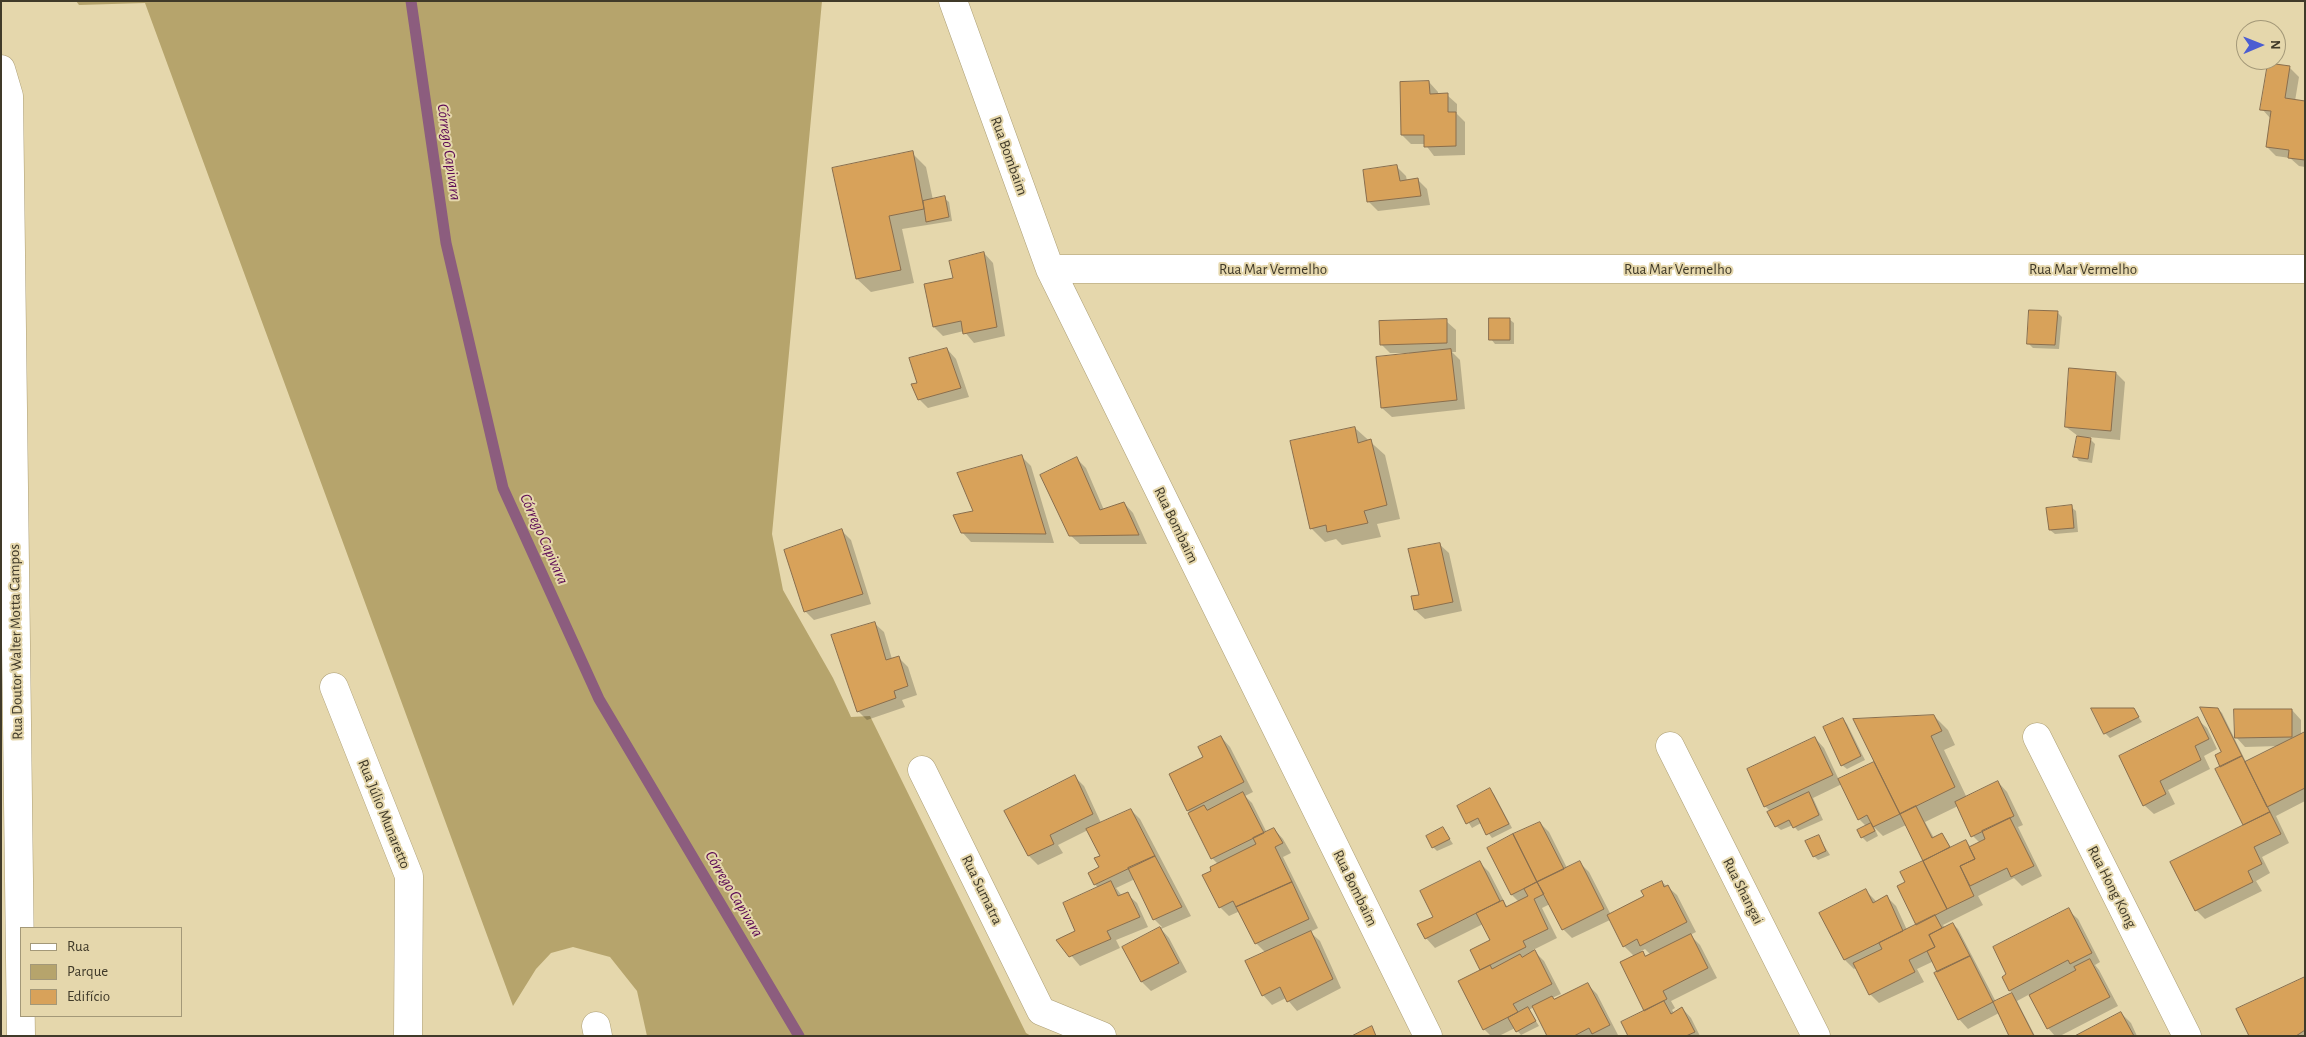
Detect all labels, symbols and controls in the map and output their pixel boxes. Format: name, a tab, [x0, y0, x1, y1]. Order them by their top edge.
north arrow	[2236, 20, 2286, 70]
text: N	[2268, 40, 2282, 50]
water label: Córrego Capivara	[433, 102, 465, 202]
street label: Rua Bombaim	[986, 114, 1032, 198]
street label: Rua Mar Vermelho	[1219, 260, 1327, 278]
street label: Rua Mar Vermelho	[1624, 260, 1732, 278]
street label: Rua Mar Vermelho	[2029, 260, 2137, 278]
street label: Rua Bombaim	[1150, 484, 1202, 566]
water label: Córrego Capivara	[515, 491, 573, 587]
street label: Rua Doutor Walter Motta Campos	[5, 544, 27, 740]
street label: Rua Júlio Munaretto	[354, 757, 414, 871]
street label: Rua Hong Kong	[2084, 843, 2140, 931]
water label: Córrego Capivara	[701, 847, 767, 941]
street label: Rua Bombaim	[1329, 847, 1381, 929]
street label: Rua Sumatra	[957, 852, 1007, 928]
street label: Rua Shangai	[1719, 855, 1767, 927]
legend	[20, 927, 182, 1017]
text: Rua	[67, 939, 90, 954]
text: Parque	[67, 964, 108, 979]
text: Edifício	[67, 989, 110, 1004]

